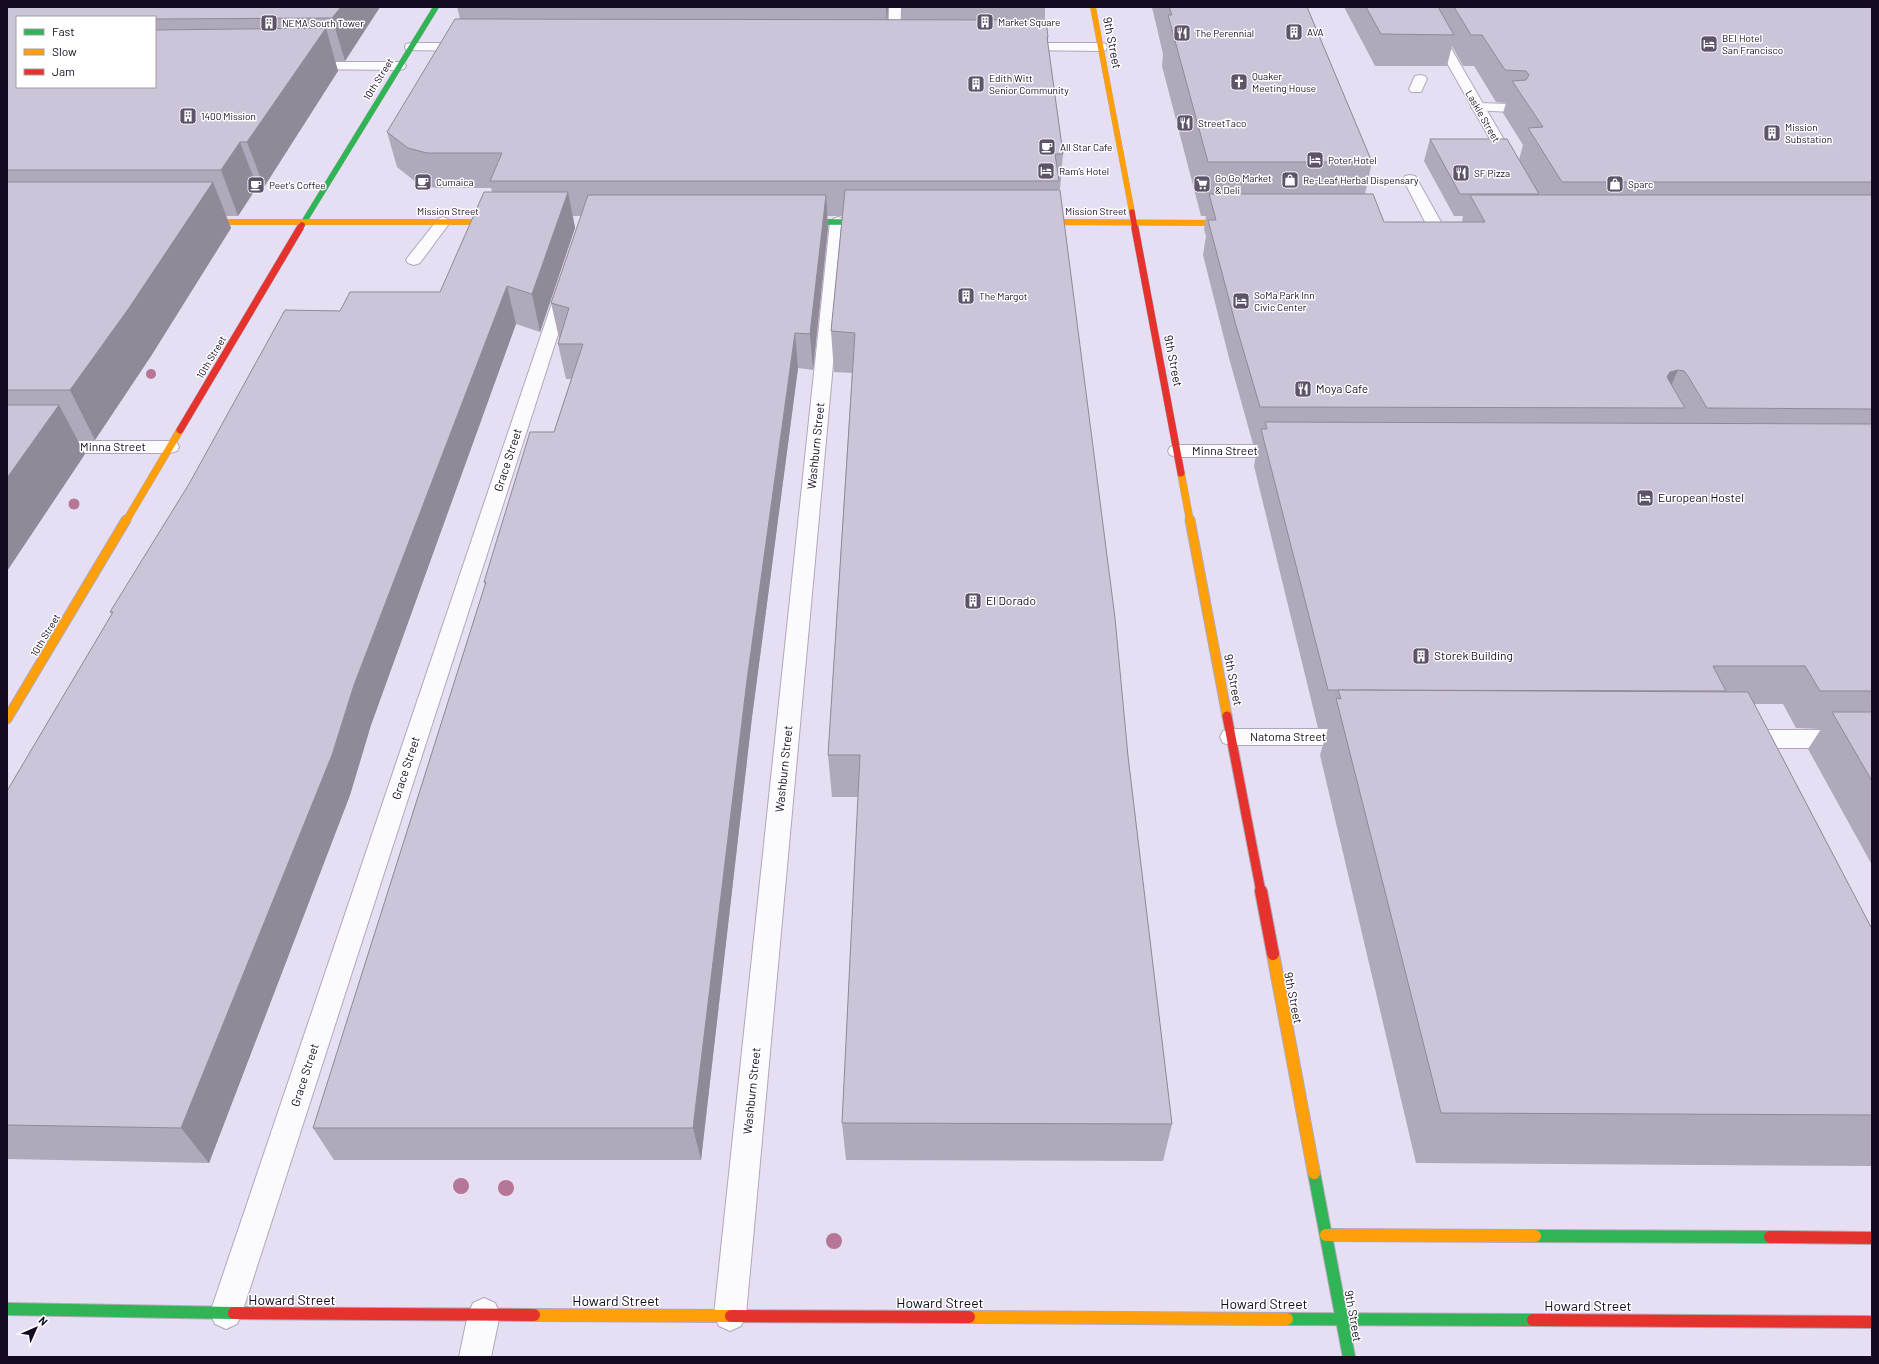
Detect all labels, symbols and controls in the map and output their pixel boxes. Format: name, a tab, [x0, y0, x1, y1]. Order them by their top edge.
building icon: Market Square	[975, 12, 995, 32]
building icon: NEMA South Tower	[259, 13, 279, 33]
legend	[16, 16, 156, 88]
place label: Market Square	[998, 16, 1060, 28]
street label: 9th Street	[1101, 16, 1125, 70]
place label: NEMA South Tower	[282, 17, 364, 29]
building icon: AVA	[1284, 22, 1304, 42]
restaurant icon: The Perennial	[1172, 23, 1192, 43]
text: Fast	[52, 24, 75, 38]
place label: AVA	[1307, 26, 1324, 38]
place label: The Perennial	[1195, 27, 1254, 39]
place label: BEI Hotel San Francisco	[1722, 32, 1783, 56]
hotel icon: BEI Hotel San Francisco	[1699, 34, 1719, 54]
text: Slow	[52, 44, 77, 58]
street label: 10th Street	[360, 55, 396, 102]
text: Jam	[52, 64, 75, 78]
place label: Quaker Meeting House	[1252, 70, 1316, 94]
place label: Edith Witt Senior Community	[989, 72, 1069, 96]
church icon: Quaker Meeting House	[1229, 72, 1249, 92]
building icon: Edith Witt Senior Community	[966, 74, 986, 94]
street label: Laskie Street	[1463, 88, 1503, 144]
building icon: 1400 Mission	[178, 106, 198, 126]
place label: 1400 Mission	[201, 110, 256, 122]
restaurant icon: StreetTaco	[1175, 113, 1195, 133]
place label: StreetTaco	[1198, 117, 1247, 129]
place label: Mission Substation	[1785, 121, 1832, 145]
building icon: Mission Substation	[1762, 123, 1782, 143]
cafe icon: All Star Cafe	[1037, 137, 1057, 157]
place label: All Star Cafe	[1060, 141, 1112, 153]
hotel icon: Poter Hotel	[1305, 150, 1325, 170]
place label: Poter Hotel	[1328, 154, 1377, 166]
hotel icon: Ram’s Hotel	[1036, 161, 1056, 181]
restaurant icon: SF Pizza	[1451, 163, 1471, 183]
place label: Ram’s Hotel	[1059, 165, 1109, 177]
place label: SF Pizza	[1474, 167, 1510, 179]
shop icon: Re-Leaf Herbal Dispensary	[1280, 170, 1300, 190]
cafe icon: Cumaica	[413, 172, 433, 192]
place label: Go Go Market & Deli	[1215, 172, 1272, 196]
supermarket icon: Go Go Market & Deli	[1192, 174, 1212, 194]
place label: Re-Leaf Herbal Dispensary	[1303, 174, 1419, 186]
shop icon: Sparc	[1605, 174, 1625, 194]
cafe icon: Peet's Coffee	[246, 175, 266, 195]
place label: Cumaica	[436, 176, 474, 188]
place label: Sparc	[1628, 178, 1653, 190]
place label: Peet's Coffee	[269, 179, 326, 191]
street label: Mission Street	[417, 205, 479, 217]
street label: Mission Street	[1065, 205, 1127, 217]
building icon: The Margot	[956, 286, 976, 306]
place label: SoMa Park Inn Civic Center	[1254, 289, 1315, 313]
place label: The Margot	[979, 290, 1028, 302]
hotel icon: SoMa Park Inn Civic Center	[1231, 291, 1251, 311]
street label: 10th Street	[194, 333, 229, 380]
street label: 9th Street	[1162, 334, 1186, 388]
restaurant icon: Moya Cafe	[1293, 379, 1313, 399]
place label: Moya Cafe	[1316, 381, 1368, 395]
street label: Washburn Street	[803, 402, 827, 490]
street label: Grace Street	[490, 426, 524, 493]
street label: Minna Street	[80, 439, 146, 453]
street label: Minna Street	[1192, 443, 1258, 457]
hotel icon: European Hostel	[1635, 488, 1655, 508]
place label: European Hostel	[1658, 490, 1744, 504]
building icon: El Dorado	[963, 591, 983, 611]
place label: El Dorado	[986, 593, 1036, 607]
street label: 10th Street	[28, 611, 63, 658]
building icon: Storek Building	[1411, 646, 1431, 666]
place label: Storek Building	[1434, 648, 1513, 662]
street label: 9th Street	[1222, 653, 1246, 707]
street label: Washburn Street	[771, 725, 795, 813]
street label: Natoma Street	[1250, 729, 1326, 743]
street label: Grace Street	[388, 734, 422, 801]
street label: 9th Street	[1282, 971, 1306, 1025]
street label: Grace Street	[287, 1041, 321, 1108]
street label: Washburn Street	[739, 1047, 763, 1135]
street label: 9th Street	[1343, 1289, 1365, 1343]
street label: Howard Street	[248, 1291, 336, 1308]
street label: Howard Street	[572, 1292, 660, 1309]
street label: Howard Street	[896, 1294, 984, 1311]
street label: Howard Street	[1220, 1295, 1308, 1312]
street label: Howard Street	[1544, 1297, 1632, 1314]
north arrow	[16, 1308, 56, 1348]
text: N	[36, 1313, 51, 1328]

